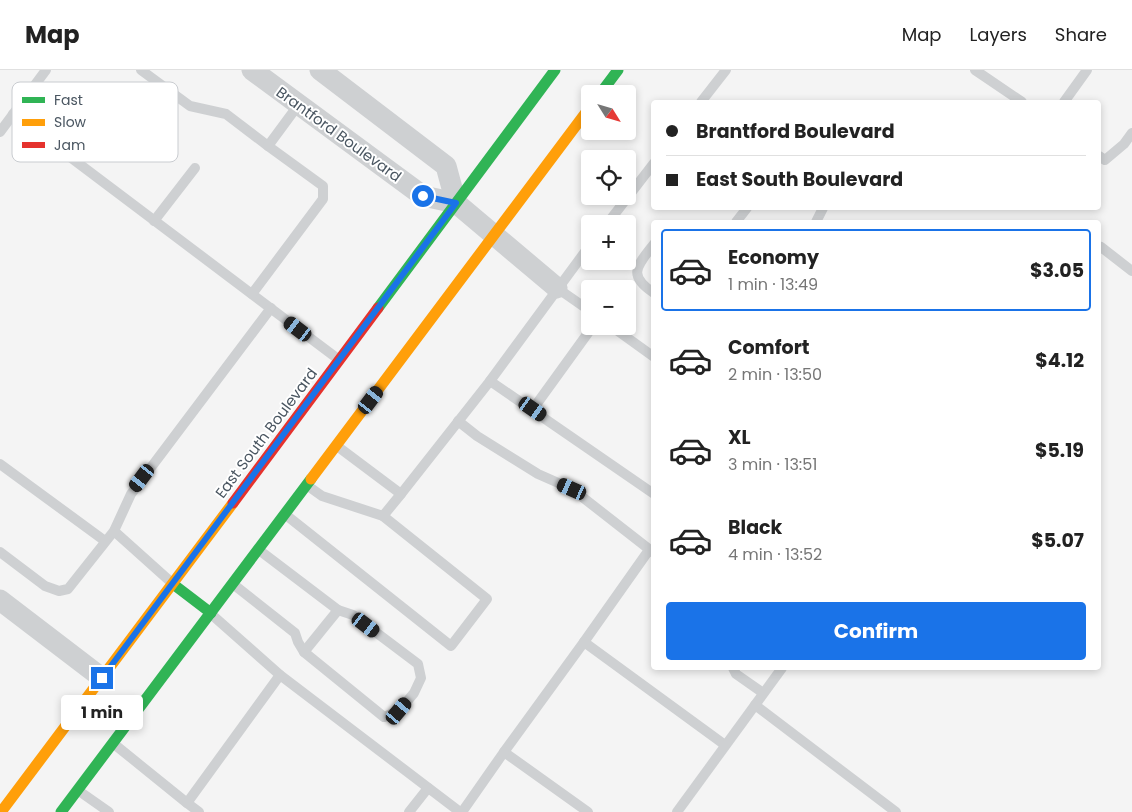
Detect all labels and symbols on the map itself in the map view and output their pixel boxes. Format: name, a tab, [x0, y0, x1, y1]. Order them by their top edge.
street label: Brantford Boulevard	[272, 81, 406, 187]
legend	[12, 82, 178, 162]
north arrow	[581, 85, 636, 140]
text: Fast	[54, 90, 83, 110]
text: Slow	[54, 112, 87, 132]
text: Jam	[54, 135, 85, 155]
route start	[412, 185, 434, 207]
car	[281, 314, 314, 344]
street label: East South Boulevard	[210, 364, 322, 502]
car	[355, 384, 386, 416]
car	[516, 394, 549, 424]
car	[126, 462, 157, 494]
car	[555, 476, 588, 502]
car	[349, 610, 382, 640]
route end	[91, 667, 113, 689]
car	[383, 695, 414, 727]
callout: 1 min	[61, 696, 143, 730]

